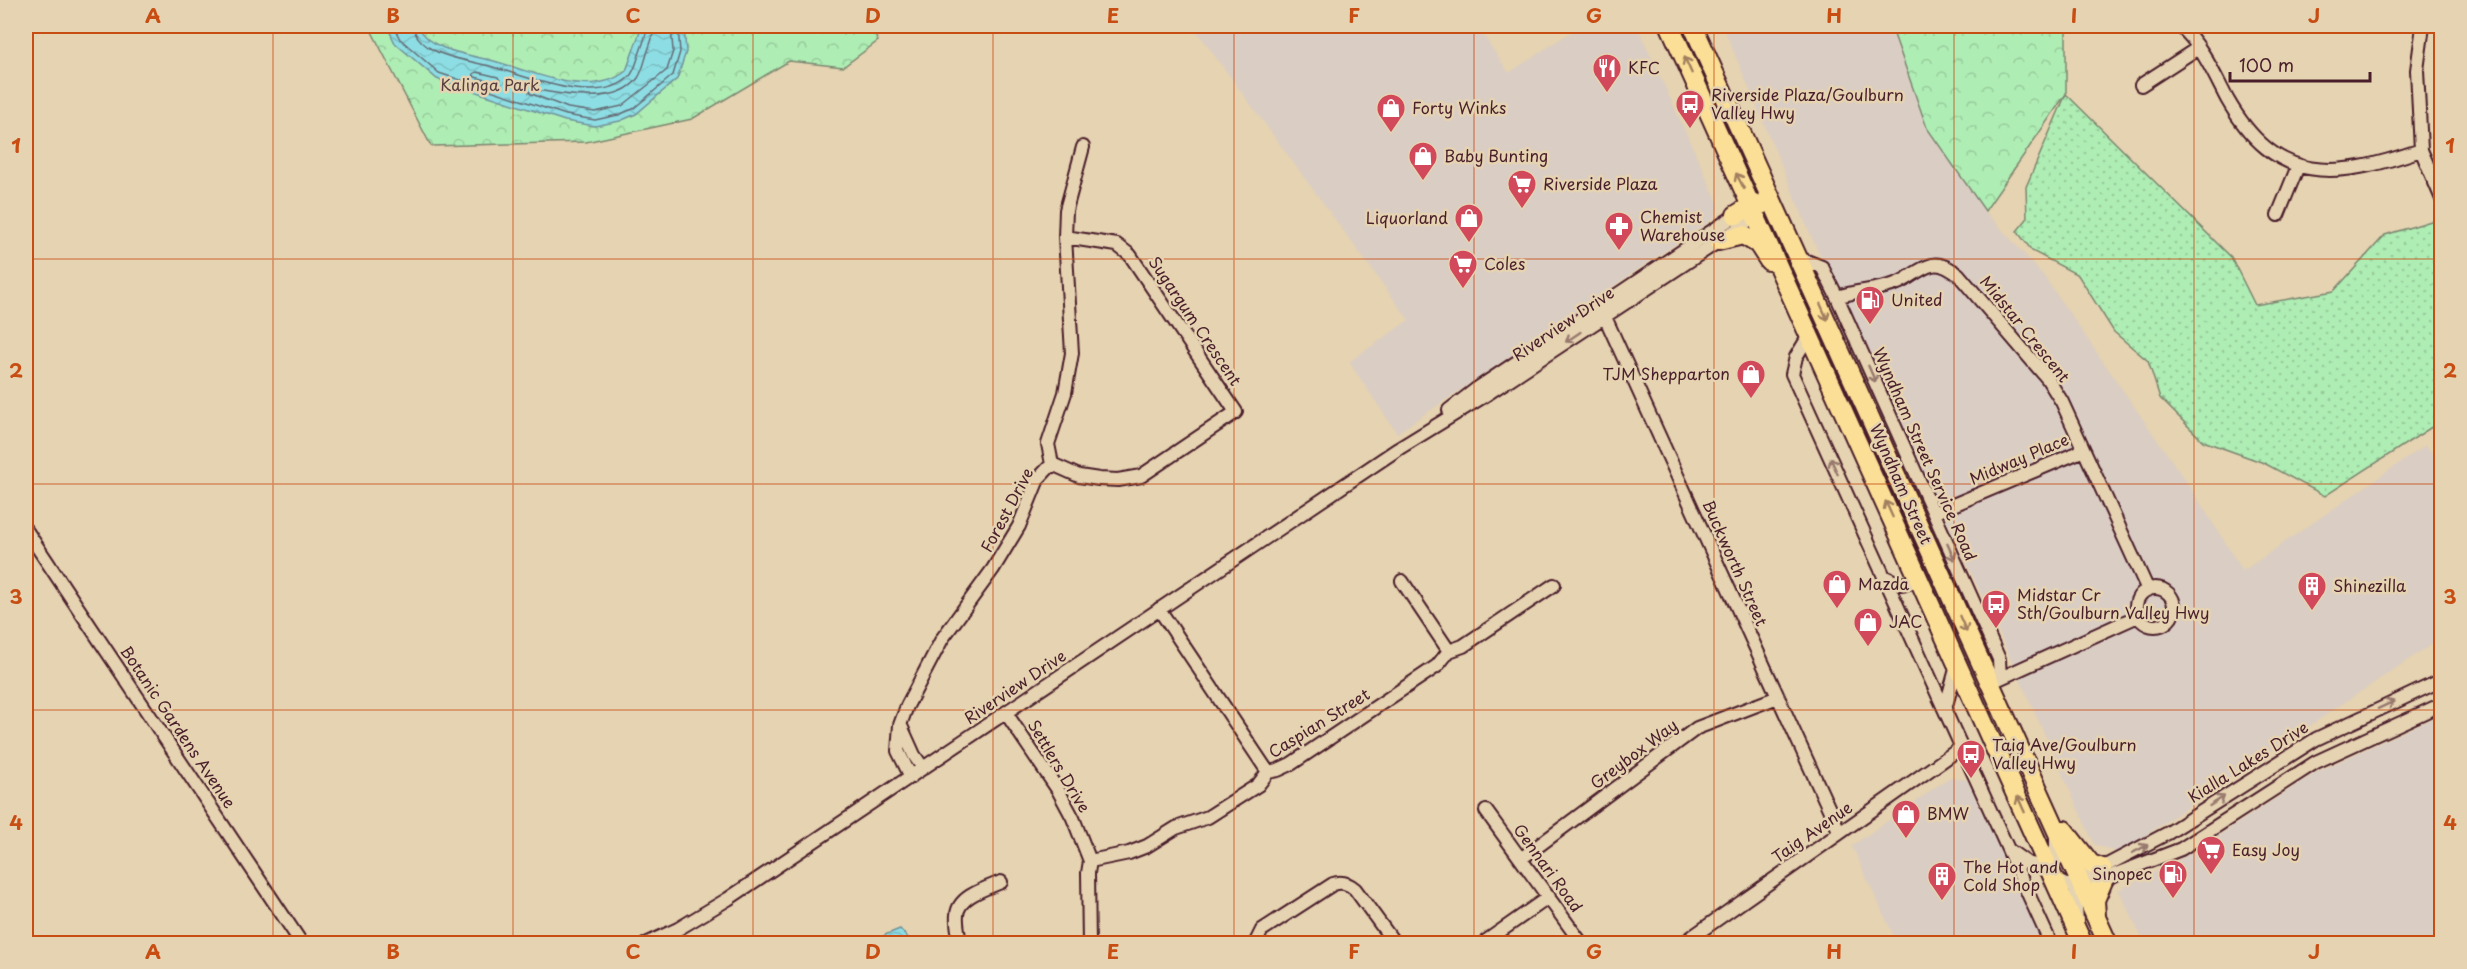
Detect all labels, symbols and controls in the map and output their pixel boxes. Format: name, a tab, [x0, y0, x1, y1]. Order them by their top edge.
text: A	[145, 0, 161, 30]
text: B	[386, 0, 400, 30]
text: C	[625, 0, 641, 30]
text: D	[865, 0, 881, 30]
text: E	[1107, 0, 1119, 30]
text: F	[1348, 0, 1360, 30]
text: G	[1586, 0, 1602, 30]
text: H	[1826, 0, 1842, 30]
text: I	[2071, 0, 2077, 30]
text: J	[2308, 0, 2320, 30]
scale bar	[2230, 45, 2370, 83]
text: 100 m	[2239, 51, 2294, 78]
restaurant icon: KFC	[1591, 52, 1623, 94]
place label: KFC	[1628, 55, 1660, 79]
one-way arrow	[1681, 56, 1692, 74]
park label: Kalinga Park	[440, 72, 540, 96]
place label: Riverside Plaza/Goulburn Valley Hwy	[1711, 82, 1904, 124]
bus stop icon: Riverside Plaza/Goulburn Valley Hwy	[1674, 88, 1706, 130]
shop icon: Forty Winks	[1375, 92, 1407, 134]
place label: Forty Winks	[1412, 95, 1506, 119]
text: 1	[11, 130, 21, 160]
text: 1	[2445, 130, 2455, 160]
shop icon: Baby Bunting	[1407, 140, 1439, 182]
place label: Baby Bunting	[1444, 143, 1548, 167]
supermarket icon: Riverside Plaza	[1506, 168, 1538, 210]
place label: Riverside Plaza	[1543, 171, 1658, 195]
one-way arrow	[1734, 172, 1745, 190]
shop icon: Liquorland	[1453, 202, 1485, 244]
place label: Chemist Warehouse	[1640, 204, 1725, 246]
place label: Liquorland	[1366, 205, 1448, 229]
pharmacy icon: Chemist Warehouse	[1603, 210, 1635, 252]
supermarket icon: Coles	[1447, 248, 1479, 290]
street label: Sugargum Crescent	[1143, 251, 1248, 390]
place label: Coles	[1484, 251, 1525, 275]
street label: Midstar Crescent	[1975, 270, 2077, 387]
street label: Riverview Drive	[1507, 280, 1618, 366]
fuel station icon: United	[1854, 284, 1886, 326]
place label: United	[1891, 287, 1943, 311]
one-way arrow	[1818, 302, 1830, 320]
one-way arrow	[1566, 331, 1582, 343]
street label: Wyndham Street Service Road	[1869, 344, 1981, 564]
text: 2	[9, 355, 23, 385]
text: 2	[2443, 355, 2457, 385]
shop icon: TJM Shepparton	[1735, 358, 1767, 400]
place label: TJM Shepparton	[1603, 361, 1730, 385]
one-way arrow	[1867, 365, 1878, 383]
street label: Wyndham Street	[1866, 421, 1936, 547]
street label: Midway Place	[1965, 426, 2072, 490]
one-way arrow	[1828, 457, 1840, 475]
street label: Forest Drive	[974, 463, 1039, 556]
street label: Buckworth Street	[1697, 496, 1775, 630]
one-way arrow	[1882, 500, 1893, 518]
one-way arrow	[1947, 543, 1958, 561]
shop icon: Mazda	[1821, 568, 1853, 610]
building icon: Shinezilla	[2296, 570, 2328, 612]
place label: Mazda	[1858, 571, 1909, 595]
place label: Shinezilla	[2333, 573, 2406, 597]
text: 3	[9, 581, 23, 611]
text: 3	[2443, 581, 2457, 611]
place label: Midstar Cr Sth/Goulburn Valley Hwy	[2017, 582, 2209, 624]
bus stop icon: Midstar Cr Sth/Goulburn Valley Hwy	[1980, 588, 2012, 630]
shop icon: JAC	[1852, 606, 1884, 648]
place label: JAC	[1889, 609, 1923, 633]
one-way arrow	[1958, 614, 1970, 632]
street label: Botanic Gardens Avenue	[115, 640, 242, 813]
street label: Riverview Drive	[959, 643, 1070, 729]
street label: Caspian Street	[1263, 681, 1374, 763]
one-way arrow	[2376, 698, 2394, 710]
street label: Greybox Way	[1585, 712, 1682, 794]
street label: Settlers Drive	[1023, 714, 1097, 817]
street label: Kialla Lakes Drive	[2183, 714, 2312, 808]
place label: Taig Ave/Goulburn Valley Hwy	[1992, 732, 2136, 774]
bus stop icon: Taig Ave/Goulburn Valley Hwy	[1955, 738, 1987, 780]
street label: Taig Avenue	[1766, 794, 1857, 868]
one-way arrow	[2208, 795, 2225, 807]
one-way arrow	[2015, 796, 2026, 814]
shop icon: BMW	[1890, 798, 1922, 840]
place label: BMW	[1927, 801, 1970, 825]
text: 4	[9, 807, 23, 837]
text: 4	[2443, 807, 2457, 837]
street label: Gennari Road	[1508, 818, 1589, 917]
supermarket icon: Easy Joy	[2195, 834, 2227, 876]
place label: Easy Joy	[2232, 837, 2300, 861]
one-way arrow	[2131, 843, 2148, 855]
place label: The Hot and Cold Shop	[1963, 854, 2058, 896]
fuel station icon: Sinopec	[2157, 858, 2189, 900]
building icon: The Hot and Cold Shop	[1926, 860, 1958, 902]
place label: Sinopec	[2092, 861, 2152, 885]
text: A	[145, 936, 161, 966]
text: B	[386, 936, 400, 966]
text: C	[625, 936, 641, 966]
text: D	[865, 936, 881, 966]
text: E	[1107, 936, 1119, 966]
text: F	[1348, 936, 1360, 966]
text: G	[1586, 936, 1602, 966]
text: H	[1826, 936, 1842, 966]
text: I	[2071, 936, 2077, 966]
text: J	[2308, 936, 2320, 966]

